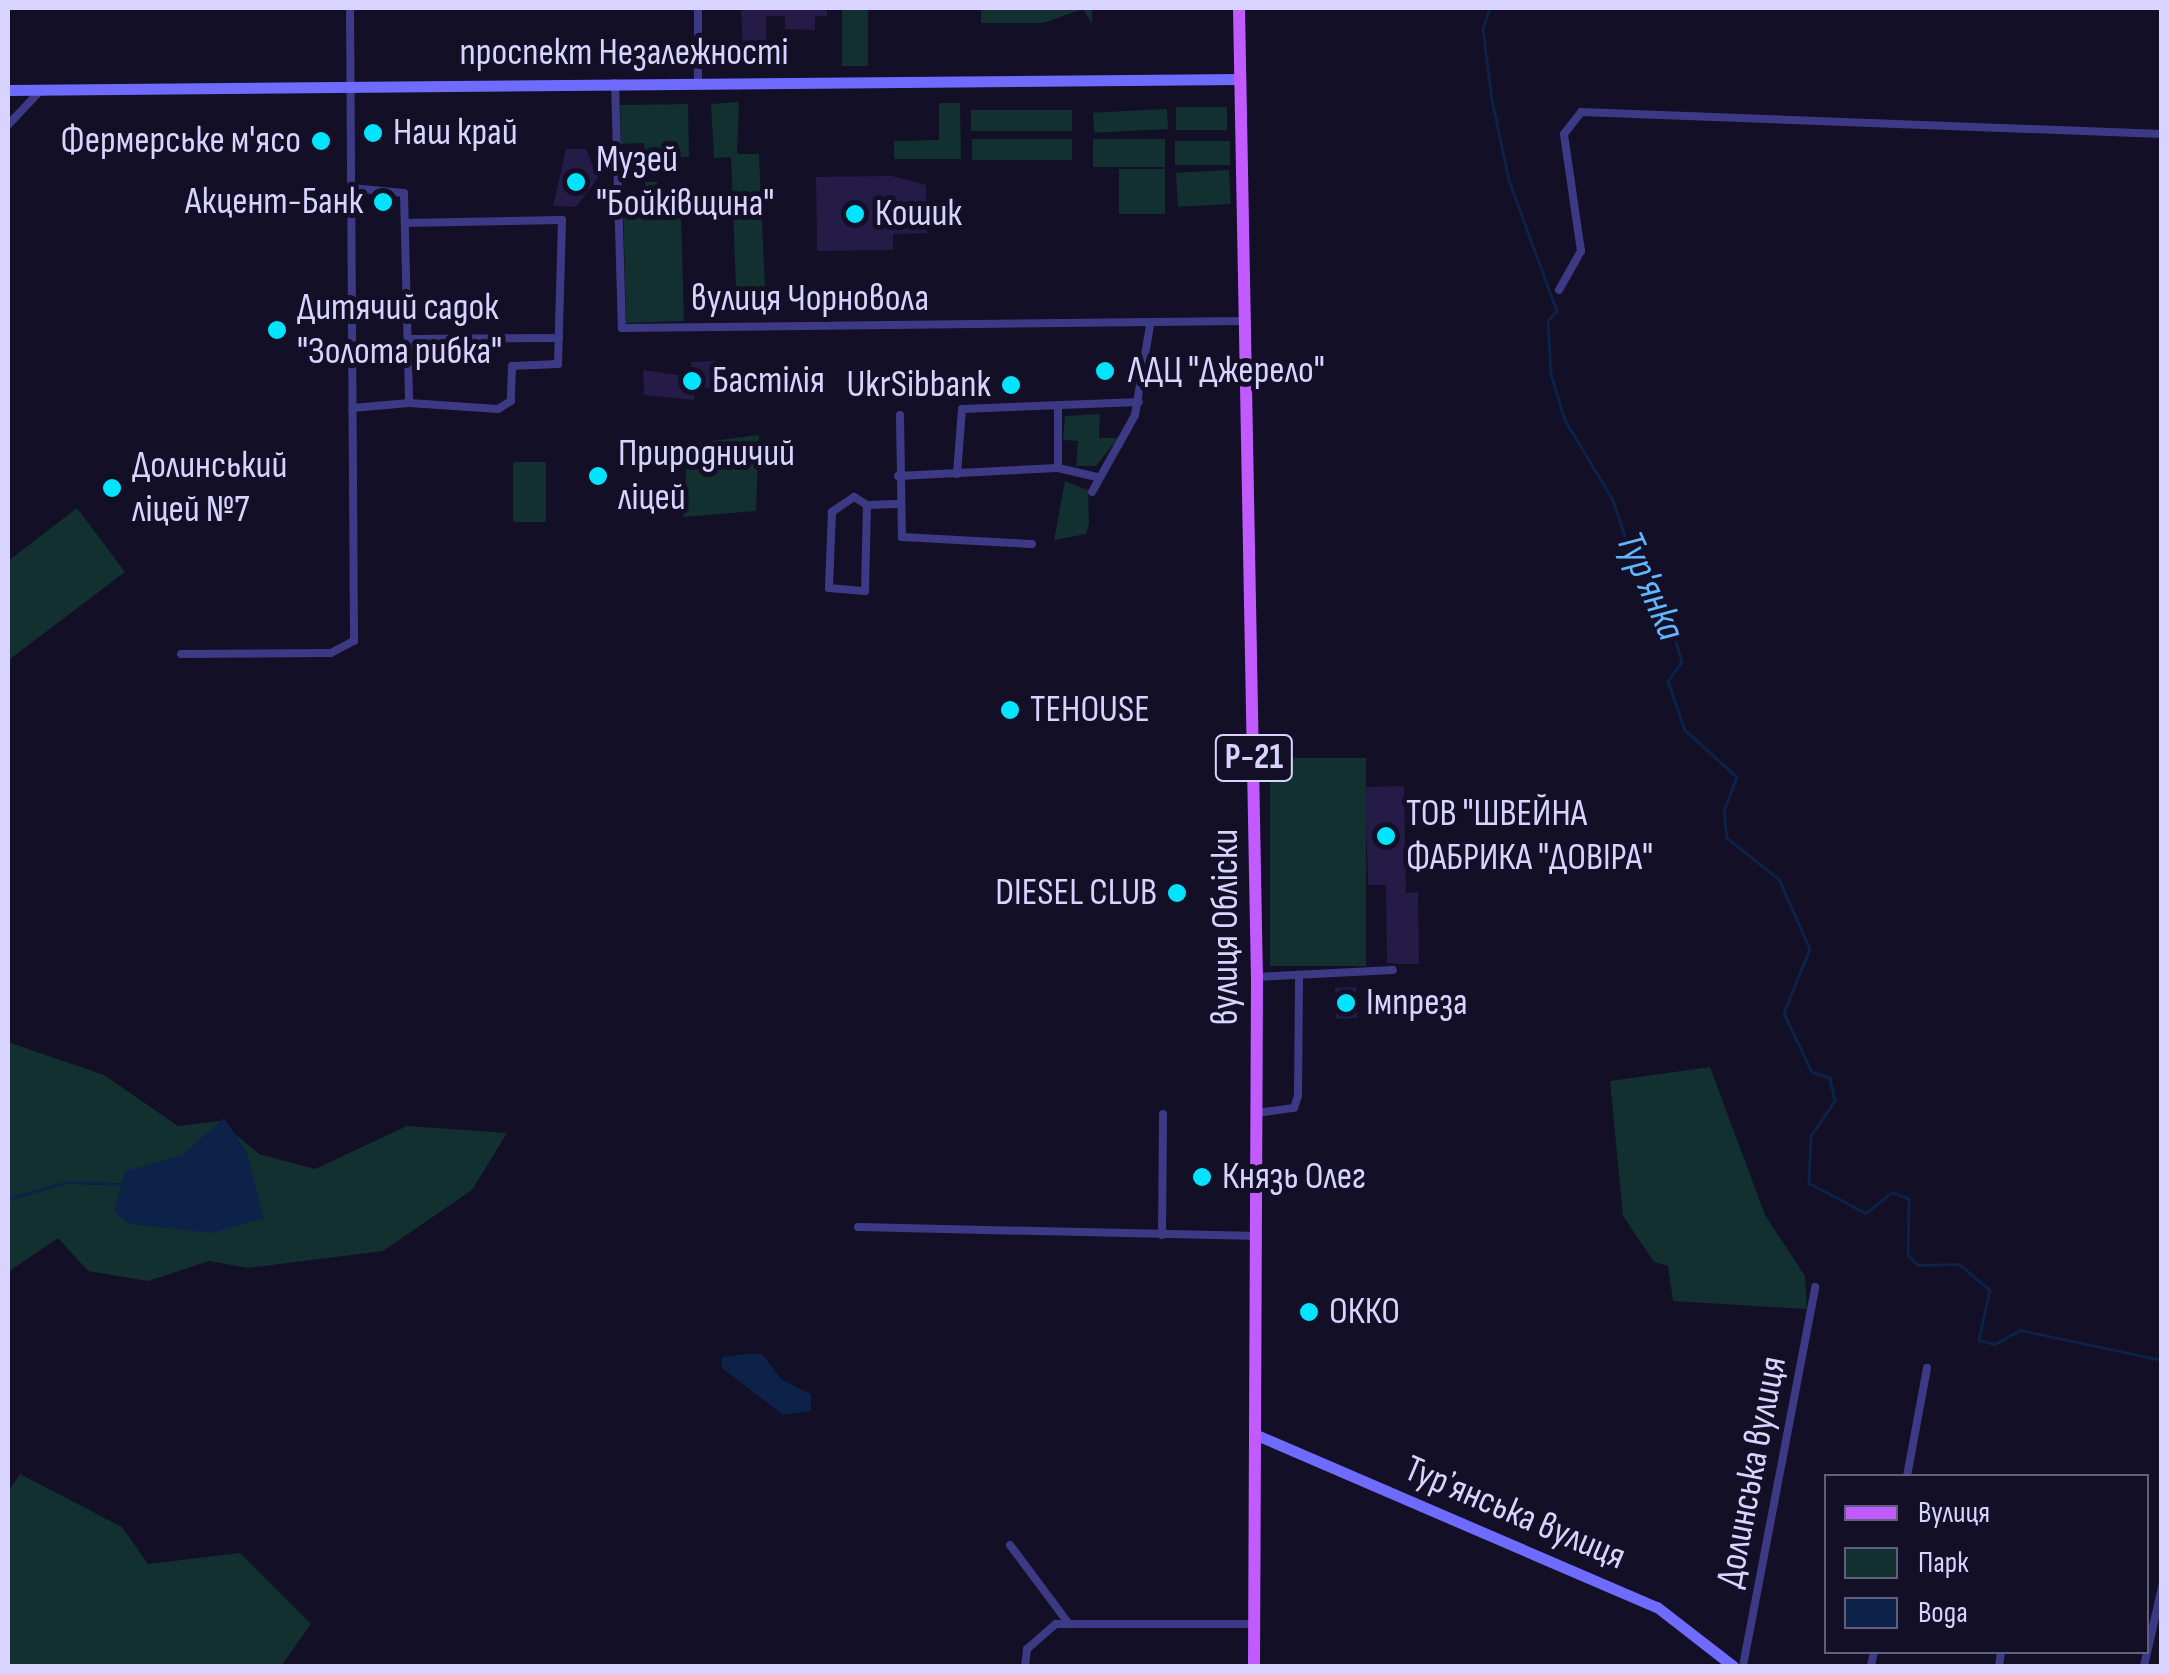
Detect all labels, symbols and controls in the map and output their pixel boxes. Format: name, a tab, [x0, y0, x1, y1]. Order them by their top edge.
street label: проспект Незалежності	[459, 30, 789, 76]
place label: Наш край	[393, 110, 518, 156]
place label: Фермерське м'ясо	[61, 118, 301, 164]
marker: Наш край	[362, 122, 384, 144]
marker: Фермерське м'ясо	[310, 130, 332, 152]
place label: Музей "Бойківщина"	[596, 137, 774, 226]
marker: Музей "Бойківщина"	[565, 171, 587, 193]
place label: Акцент-Банк	[185, 179, 363, 225]
marker: Акцент-Банк	[372, 191, 394, 213]
place label: Кошик	[875, 191, 962, 237]
marker: Кошик	[844, 203, 866, 225]
street label: вулиця Чорновола	[691, 276, 929, 322]
place label: Дитячий садок "Золота рибка"	[297, 285, 502, 374]
marker: Дитячий садок "Золота рибка"	[266, 319, 288, 341]
place label: ЛДЦ "Джерело"	[1128, 348, 1325, 394]
place label: Бастілія	[712, 358, 825, 404]
marker: ЛДЦ "Джерело"	[1092, 358, 1118, 384]
place label: UkrSibbank	[847, 362, 991, 408]
marker: Бастілія	[681, 370, 703, 392]
marker: UkrSibbank	[1000, 374, 1022, 396]
place label: Природничий ліцей	[618, 431, 795, 520]
place label: Долинський ліцей №7	[132, 443, 287, 532]
marker: Природничий ліцей	[587, 465, 609, 487]
marker: Долинський ліцей №7	[101, 477, 123, 499]
water label: Тур'янка	[1605, 524, 1695, 648]
place label: TEHOUSE	[1030, 687, 1150, 733]
marker: TEHOUSE	[999, 699, 1021, 721]
road number: Р-21	[1214, 728, 1294, 788]
place label: ТОВ "ШВЕЙНА ФАБРИКА "ДОВІРА"	[1406, 791, 1653, 881]
marker: ТОВ "ШВЕЙНА ФАБРИКА "ДОВІРА"	[1375, 825, 1397, 847]
street label: вулиця Обліски	[1203, 829, 1249, 1025]
place label: DIESEL CLUB	[995, 870, 1157, 916]
marker: DIESEL CLUB	[1166, 882, 1188, 904]
place label: Імпреза	[1366, 980, 1468, 1026]
marker: Імпреза	[1335, 992, 1357, 1014]
place label: Князь Олег	[1222, 1154, 1366, 1200]
marker: Князь Олег	[1191, 1166, 1213, 1188]
place label: ОККО	[1329, 1289, 1400, 1335]
marker: ОККО	[1298, 1301, 1320, 1323]
street label: Долинська вулиця	[1707, 1353, 1797, 1591]
street label: Турʼянська вулиця	[1398, 1446, 1632, 1580]
legend	[1824, 1474, 2149, 1654]
text: Вулиця	[1918, 1495, 1990, 1531]
text: Парк	[1918, 1545, 1969, 1581]
text: Вода	[1918, 1595, 1968, 1631]

